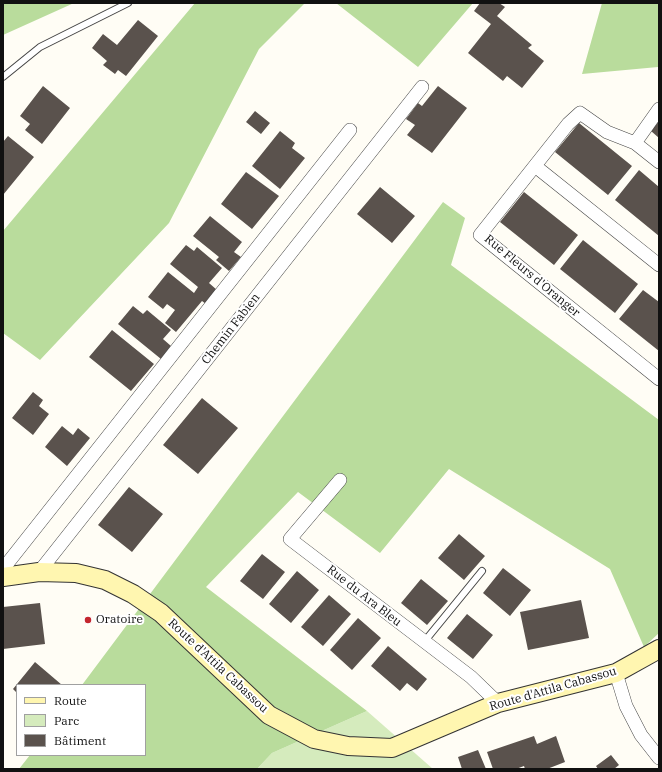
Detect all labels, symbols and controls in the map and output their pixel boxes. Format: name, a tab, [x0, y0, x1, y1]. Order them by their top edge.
street label: Rue Fleurs d'Oranger	[481, 232, 583, 320]
street label: Chemin Fabien	[199, 291, 263, 367]
street label: Rue du Ara Bleu	[324, 562, 404, 630]
place label: Oratoire	[96, 613, 143, 627]
marker: Oratoire	[83, 615, 93, 625]
street label: Route d'Attila Cabassou	[165, 616, 271, 716]
street label: Route d'Attila Cabassou	[488, 664, 618, 714]
legend	[16, 684, 146, 756]
text: Route	[54, 693, 87, 708]
text: Parc	[54, 713, 79, 728]
text: Bâtiment	[54, 733, 106, 748]

